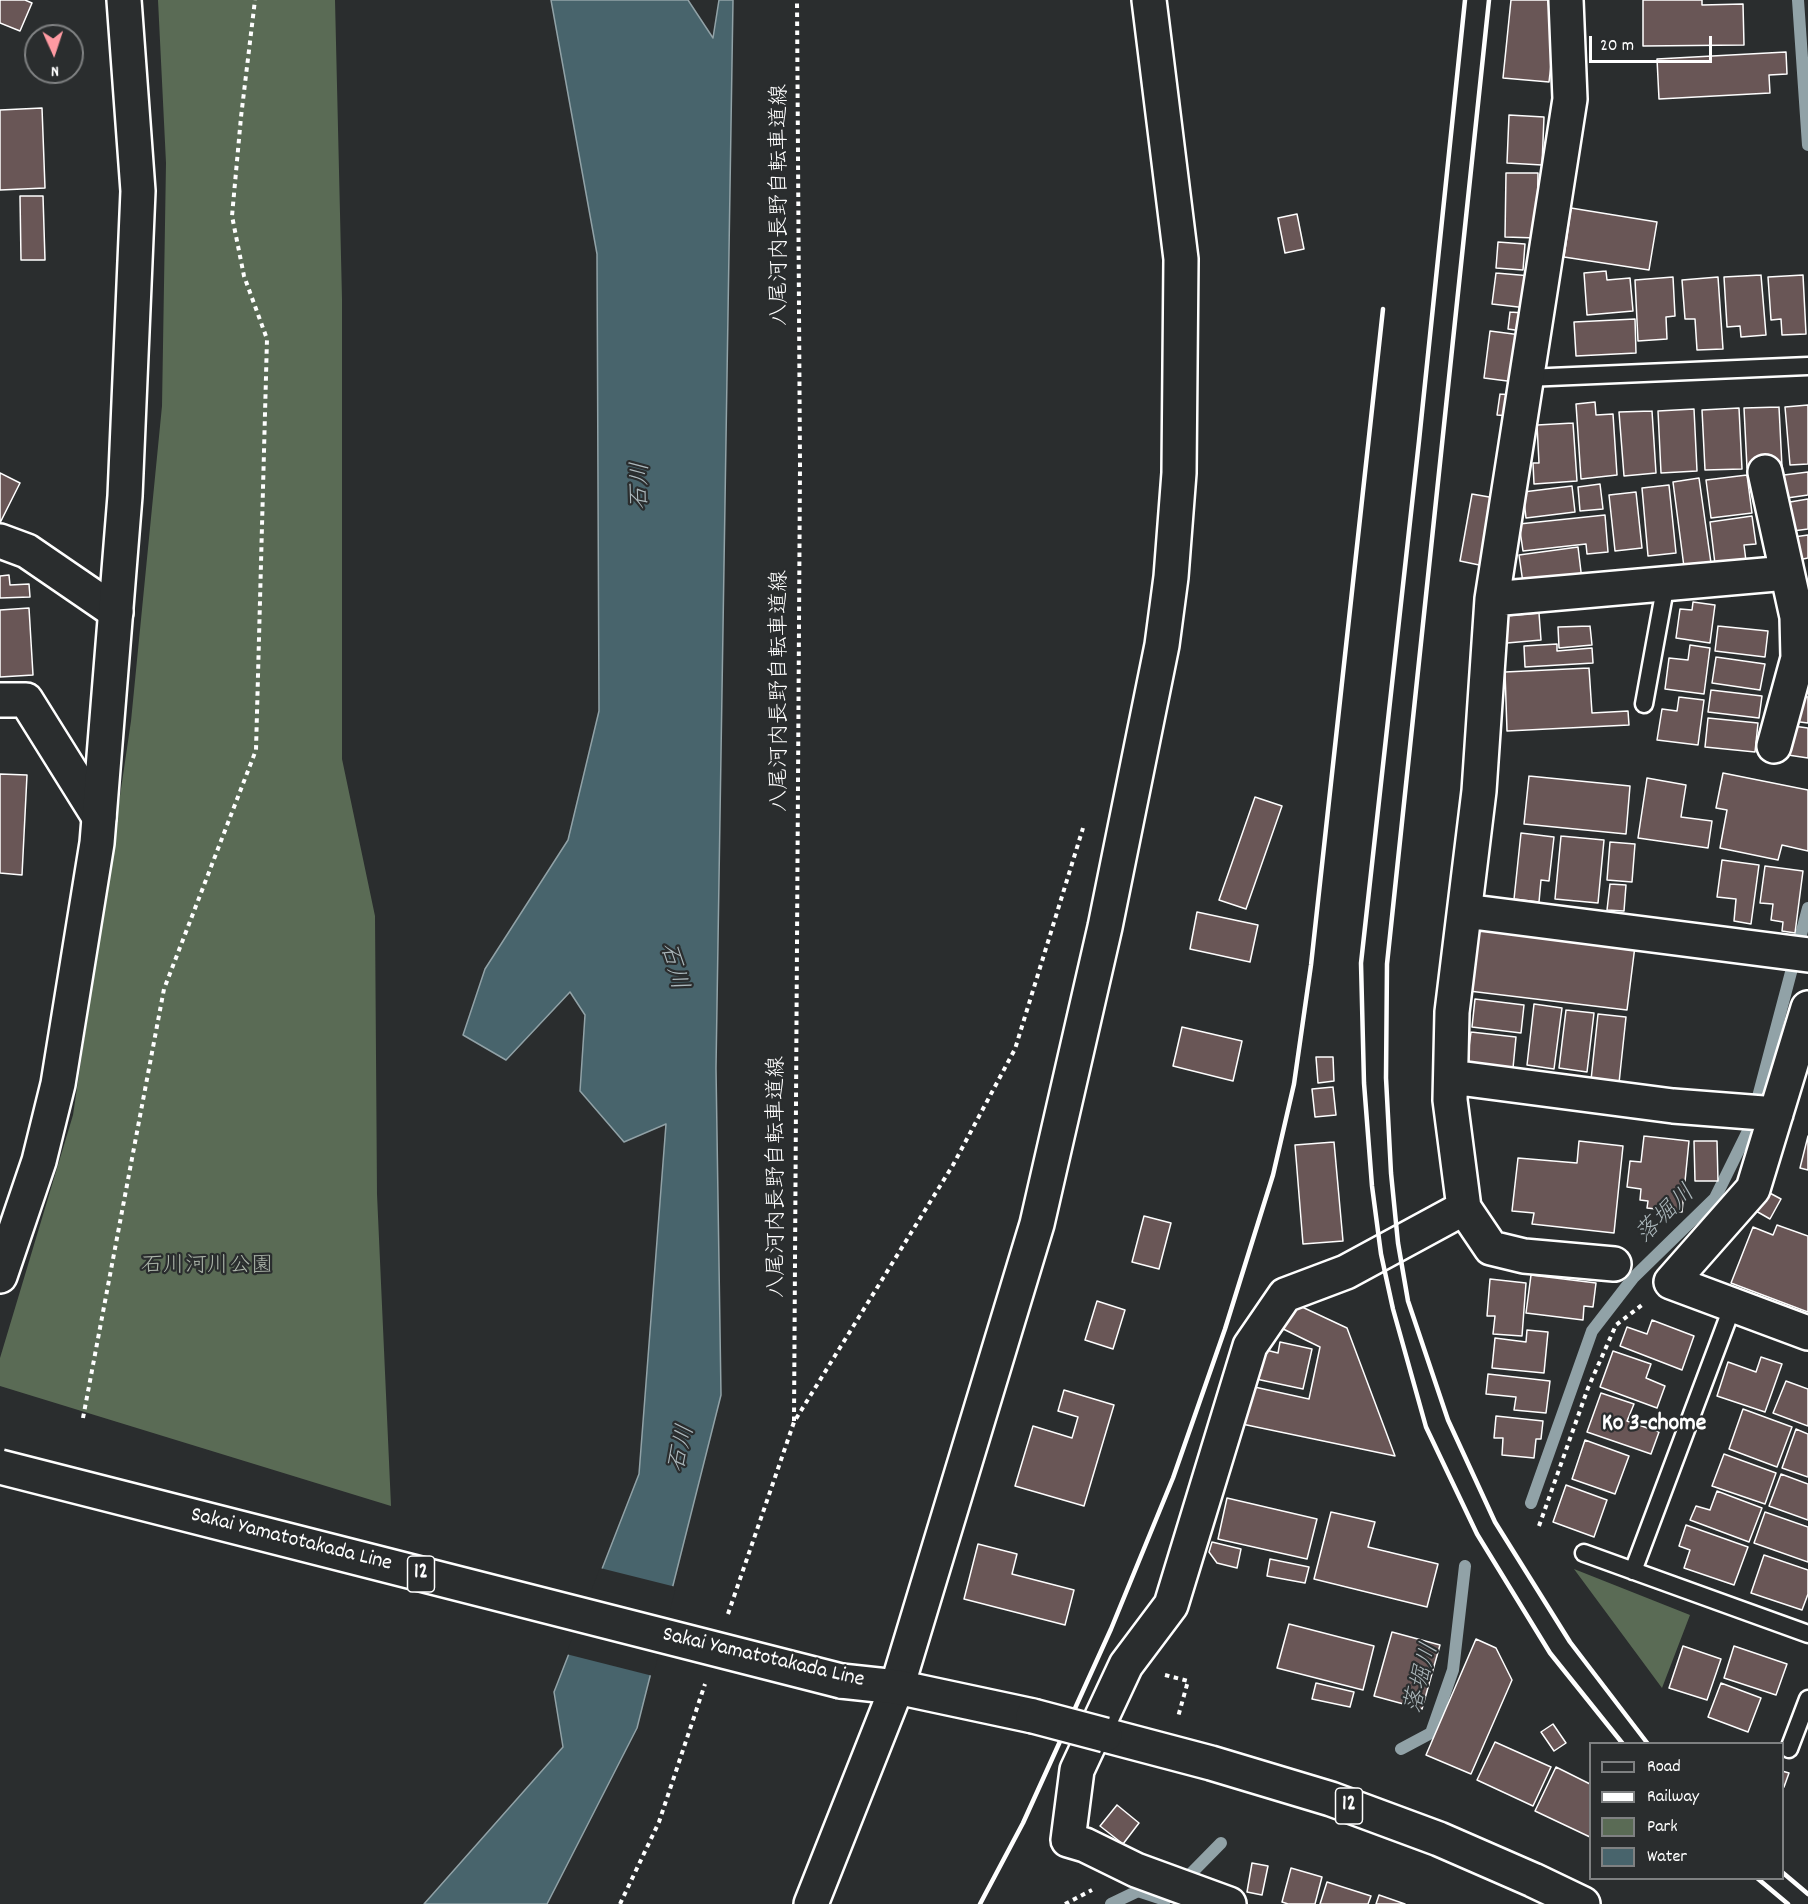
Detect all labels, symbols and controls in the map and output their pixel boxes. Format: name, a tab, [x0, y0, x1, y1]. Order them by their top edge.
north arrow	[24, 24, 84, 84]
scale bar	[1592, 24, 1715, 62]
text: 20 m	[1600, 34, 1634, 59]
text: N	[50, 59, 59, 82]
street label: 八尾河内長野自転車道線	[769, 84, 795, 326]
water label: 石川	[628, 462, 658, 510]
street label: 八尾河内長野自転車道線	[769, 570, 795, 812]
water label: 石川	[651, 940, 691, 994]
street label: 八尾河内長野自転車道線	[766, 1056, 792, 1298]
water label: 落堀川	[1631, 1181, 1703, 1251]
park label: 石川河川公園	[141, 1255, 273, 1281]
district label: Ko 3-chome	[1602, 1412, 1706, 1440]
water label: 石川	[665, 1422, 703, 1476]
street label: Sakai Yamatotakada Line	[188, 1503, 394, 1579]
road number: 12	[408, 1556, 434, 1592]
street label: Sakai Yamatotakada Line	[659, 1623, 867, 1695]
water label: 落堀川	[1401, 1640, 1447, 1718]
legend	[1589, 1742, 1784, 1880]
text: Road	[1647, 1755, 1681, 1780]
text: Railway	[1647, 1785, 1699, 1810]
road number: 12	[1336, 1788, 1362, 1824]
text: Park	[1647, 1815, 1678, 1840]
text: Water	[1647, 1845, 1687, 1870]

